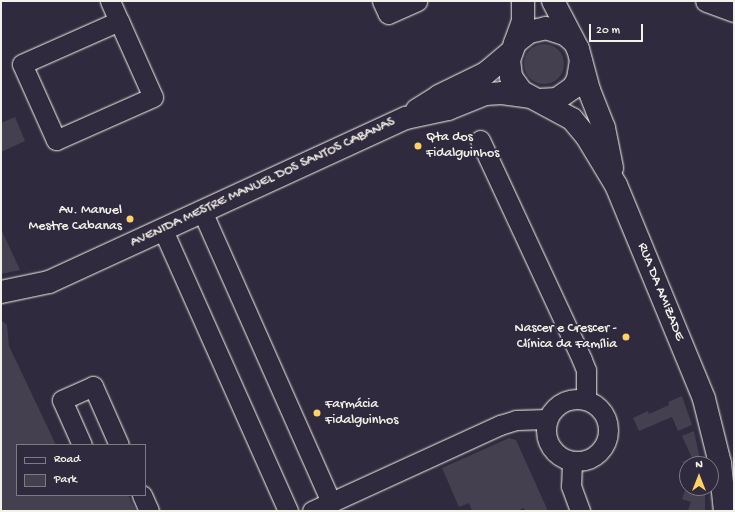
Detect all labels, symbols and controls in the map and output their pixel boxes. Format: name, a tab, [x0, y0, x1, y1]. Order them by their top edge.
scale bar	[591, 16, 645, 42]
text: 20 m	[596, 24, 620, 38]
street label: AVENIDA MESTRE MANUEL DOS SANTOS CABANAS	[128, 114, 398, 252]
place label: Qta dos Fidalguinhos	[426, 130, 499, 162]
marker: Qta dos Fidalguinhos	[413, 141, 423, 151]
place label: Av. Manuel Mestre Cabanas	[29, 203, 122, 236]
marker: Av. Manuel Mestre Cabanas	[125, 214, 135, 224]
street label: RUA DA AMIZADE	[633, 241, 687, 343]
place label: Nascer e Crescer - Clínica da Família	[515, 321, 617, 354]
marker: Nascer e Crescer - Clínica da Família	[620, 331, 632, 343]
place label: Farmácia Fidalguinhos	[325, 397, 398, 430]
marker: Farmácia Fidalguinhos	[312, 408, 322, 418]
legend	[16, 444, 146, 496]
text: Road	[54, 453, 80, 467]
north arrow	[679, 456, 719, 496]
text: N	[695, 459, 703, 471]
text: Park	[54, 473, 77, 487]

